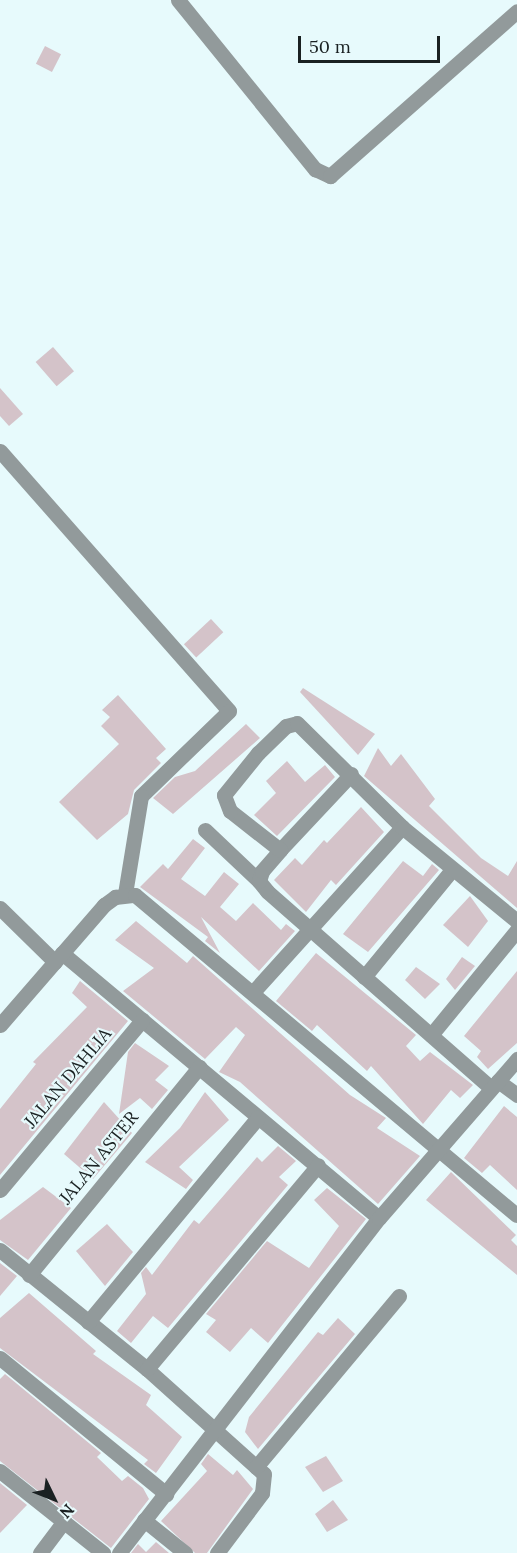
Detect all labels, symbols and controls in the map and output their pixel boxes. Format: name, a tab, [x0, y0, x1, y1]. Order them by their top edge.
scale bar	[301, 24, 444, 62]
text: 50 m	[309, 35, 351, 58]
street label: JALAN DAHLIA	[20, 1024, 116, 1132]
street label: JALAN ASTER	[55, 1107, 143, 1209]
north arrow	[24, 1469, 84, 1529]
text: N	[56, 1500, 79, 1523]

